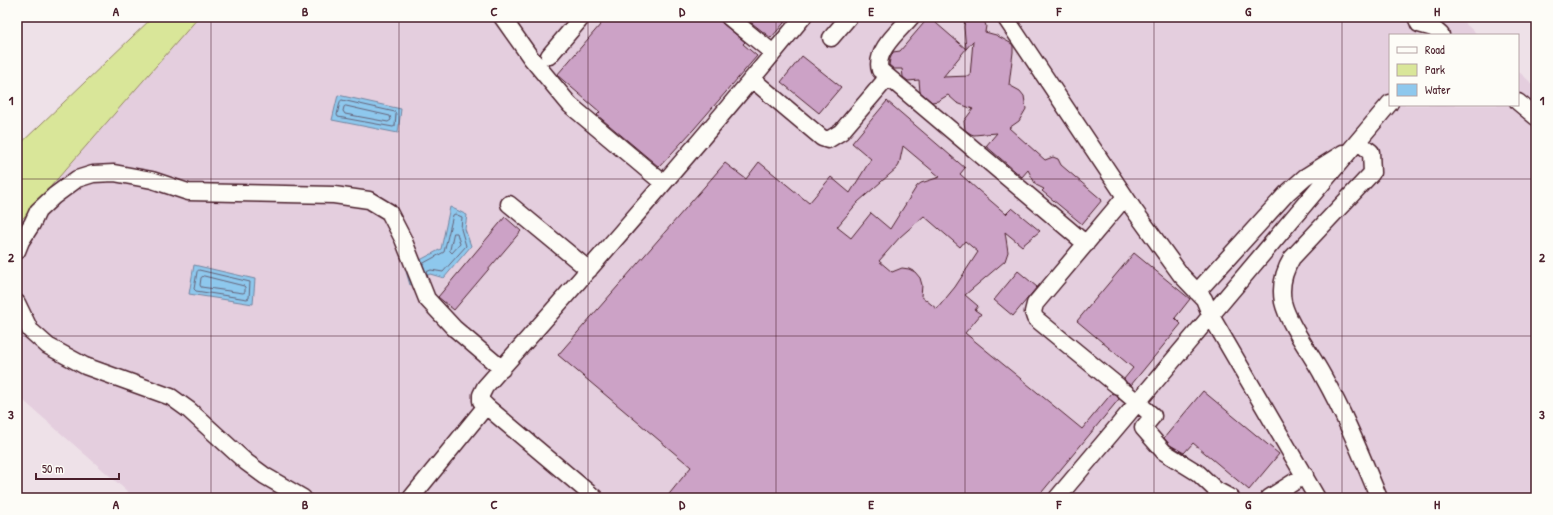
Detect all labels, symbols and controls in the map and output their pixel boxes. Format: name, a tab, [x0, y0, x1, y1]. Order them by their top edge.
text: A	[113, 2, 120, 20]
text: B	[302, 2, 309, 20]
text: C	[490, 2, 498, 20]
text: D	[679, 2, 686, 20]
text: E	[868, 2, 874, 20]
text: F	[1056, 2, 1063, 20]
text: G	[1245, 2, 1252, 20]
text: H	[1434, 2, 1440, 20]
legend	[1389, 34, 1519, 106]
text: Road	[1425, 41, 1445, 58]
text: Park	[1425, 61, 1445, 78]
text: Water	[1425, 81, 1451, 98]
text: 1	[9, 91, 14, 109]
text: 1	[1540, 91, 1545, 109]
text: 2	[8, 248, 15, 266]
text: 2	[1539, 248, 1546, 266]
text: 3	[8, 405, 14, 423]
text: 3	[1539, 405, 1545, 423]
scale bar	[36, 455, 119, 481]
text: 50 m	[42, 460, 63, 477]
text: A	[113, 495, 120, 513]
text: B	[302, 495, 309, 513]
text: C	[490, 495, 498, 513]
text: D	[679, 495, 686, 513]
text: E	[868, 495, 874, 513]
text: F	[1056, 495, 1063, 513]
text: G	[1245, 495, 1252, 513]
text: H	[1434, 495, 1440, 513]

